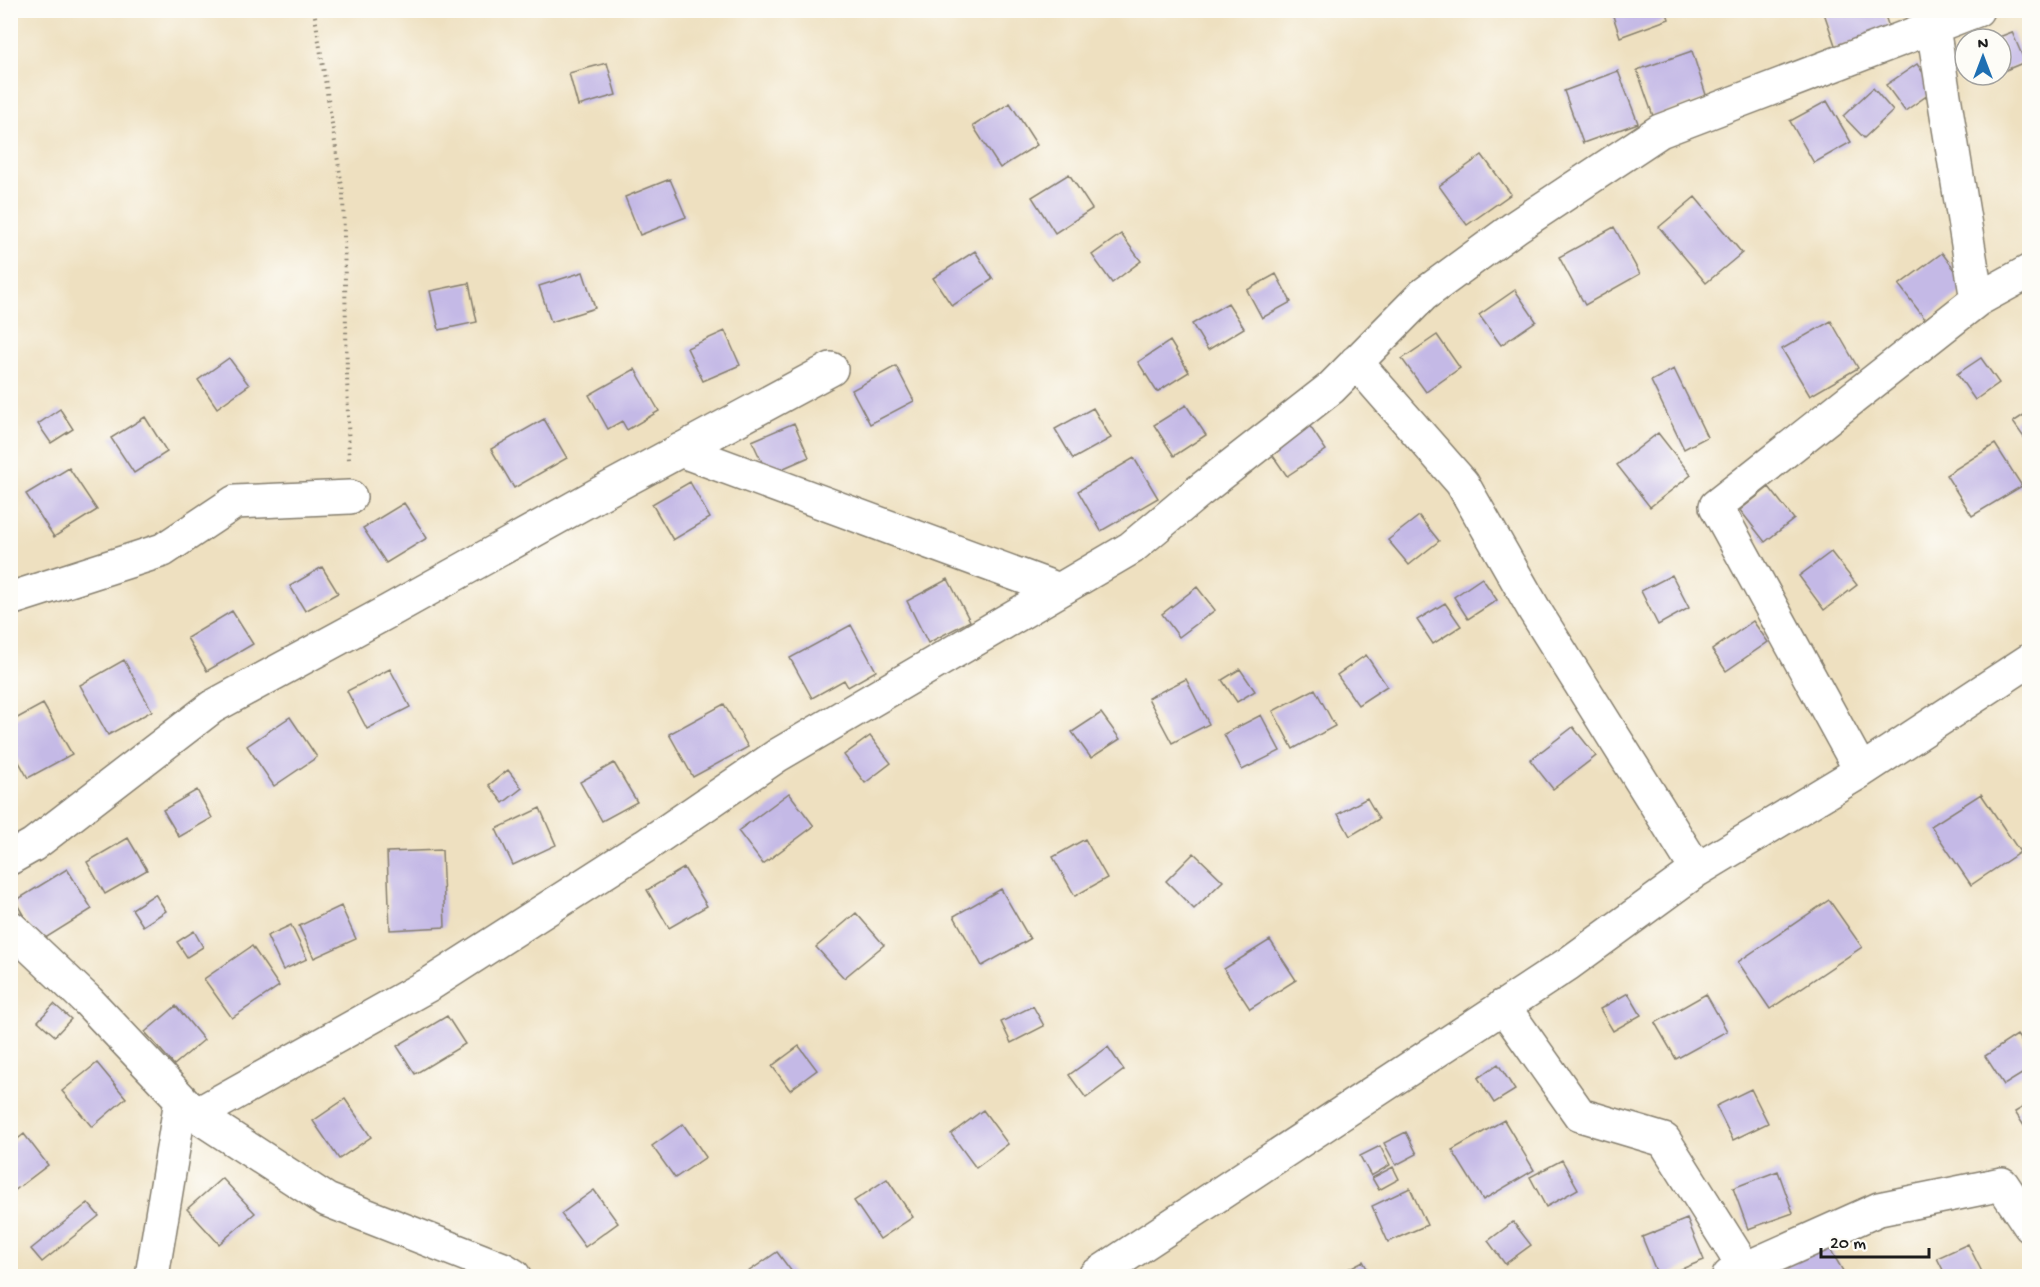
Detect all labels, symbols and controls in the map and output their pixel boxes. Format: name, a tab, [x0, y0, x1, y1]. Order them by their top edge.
north arrow	[1953, 27, 2013, 87]
text: N	[1978, 36, 1989, 55]
scale bar	[1821, 1221, 1929, 1259]
text: 20 m	[1830, 1234, 1866, 1255]

